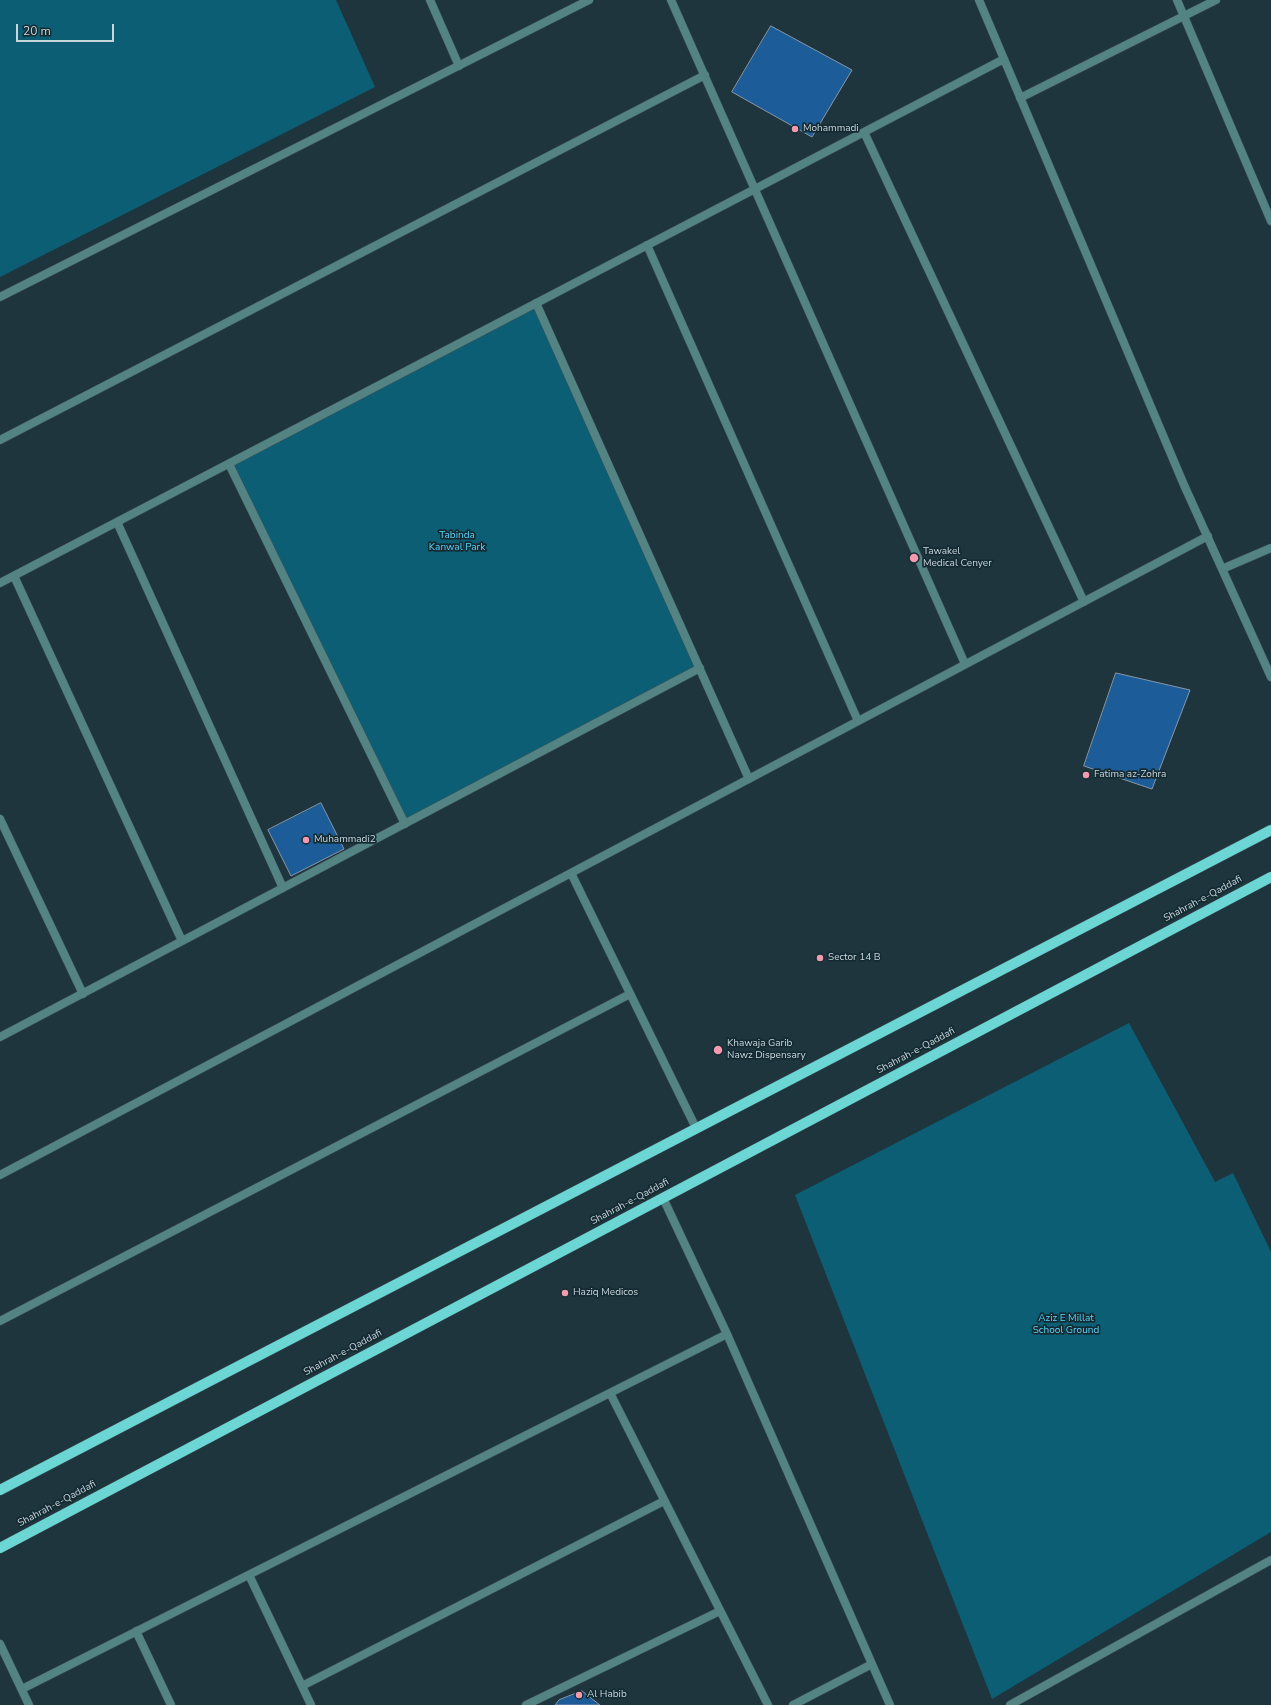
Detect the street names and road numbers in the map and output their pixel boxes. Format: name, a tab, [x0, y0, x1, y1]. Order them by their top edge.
street label: Shahrah-e-Qaddafi	[1162, 873, 1244, 925]
street label: Shahrah-e-Qaddafi	[875, 1025, 957, 1077]
street label: Shahrah-e-Qaddafi	[589, 1176, 671, 1228]
street label: Shahrah-e-Qaddafi	[302, 1327, 384, 1379]
street label: Shahrah-e-Qaddafi	[16, 1478, 98, 1530]

